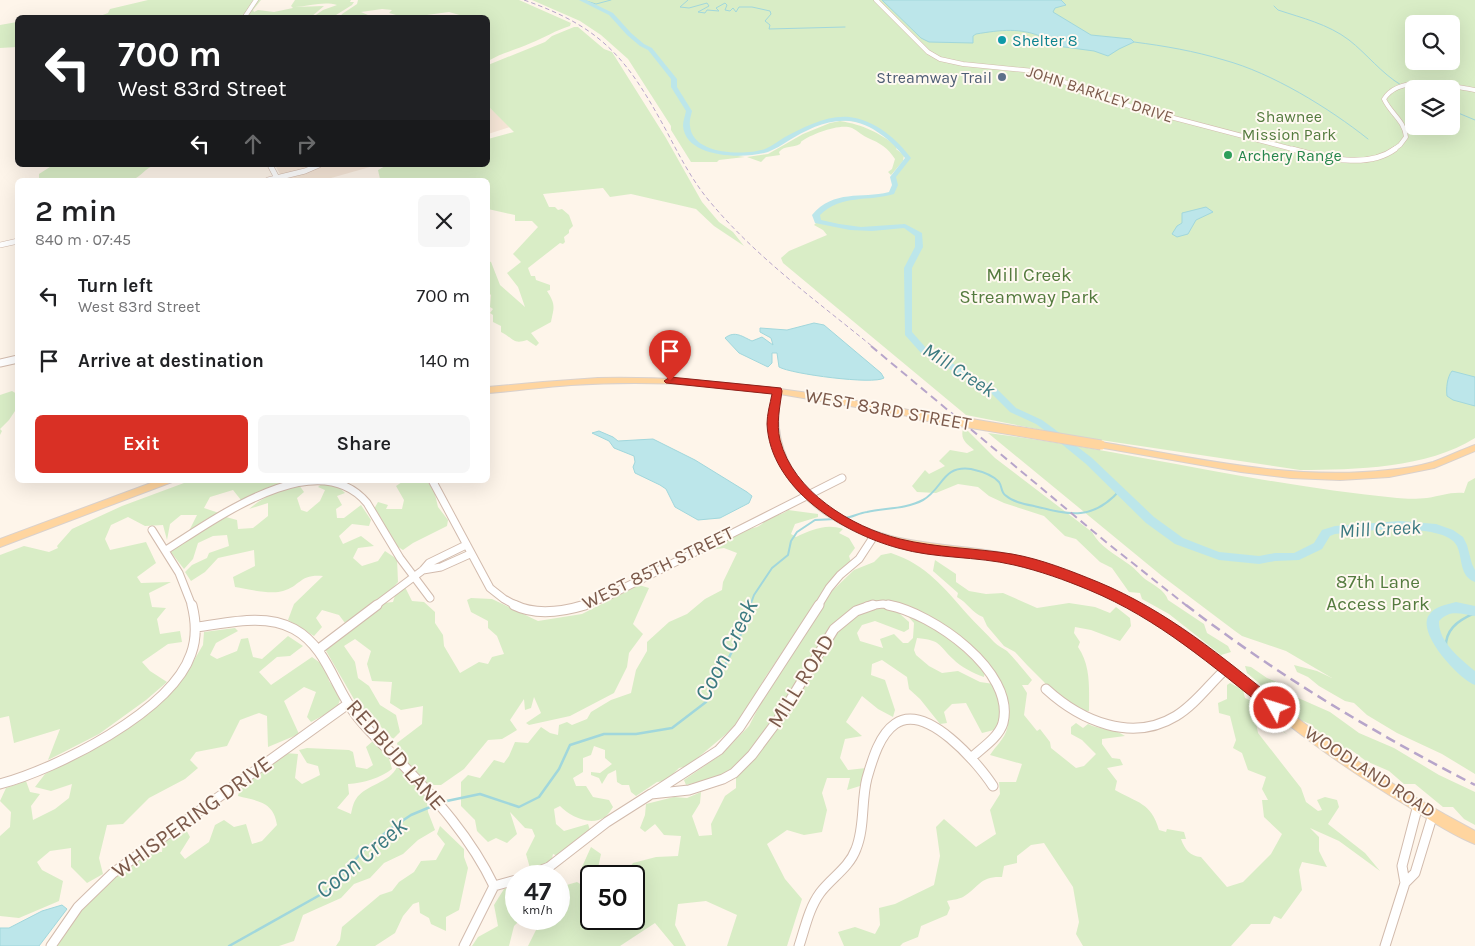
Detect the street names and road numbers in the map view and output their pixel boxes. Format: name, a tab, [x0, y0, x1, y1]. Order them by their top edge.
street label: JOHN BARKLEY DRIVE	[1024, 61, 1176, 127]
street label: WEST 83RD STREET	[803, 385, 973, 436]
street label: WEST 85TH STREET	[579, 522, 738, 614]
street label: MILL ROAD	[762, 629, 840, 733]
street label: REDBUD LANE	[341, 694, 451, 816]
street label: WOODLAND ROAD	[1301, 722, 1439, 822]
street label: WHISPERING DRIVE	[107, 750, 277, 884]

